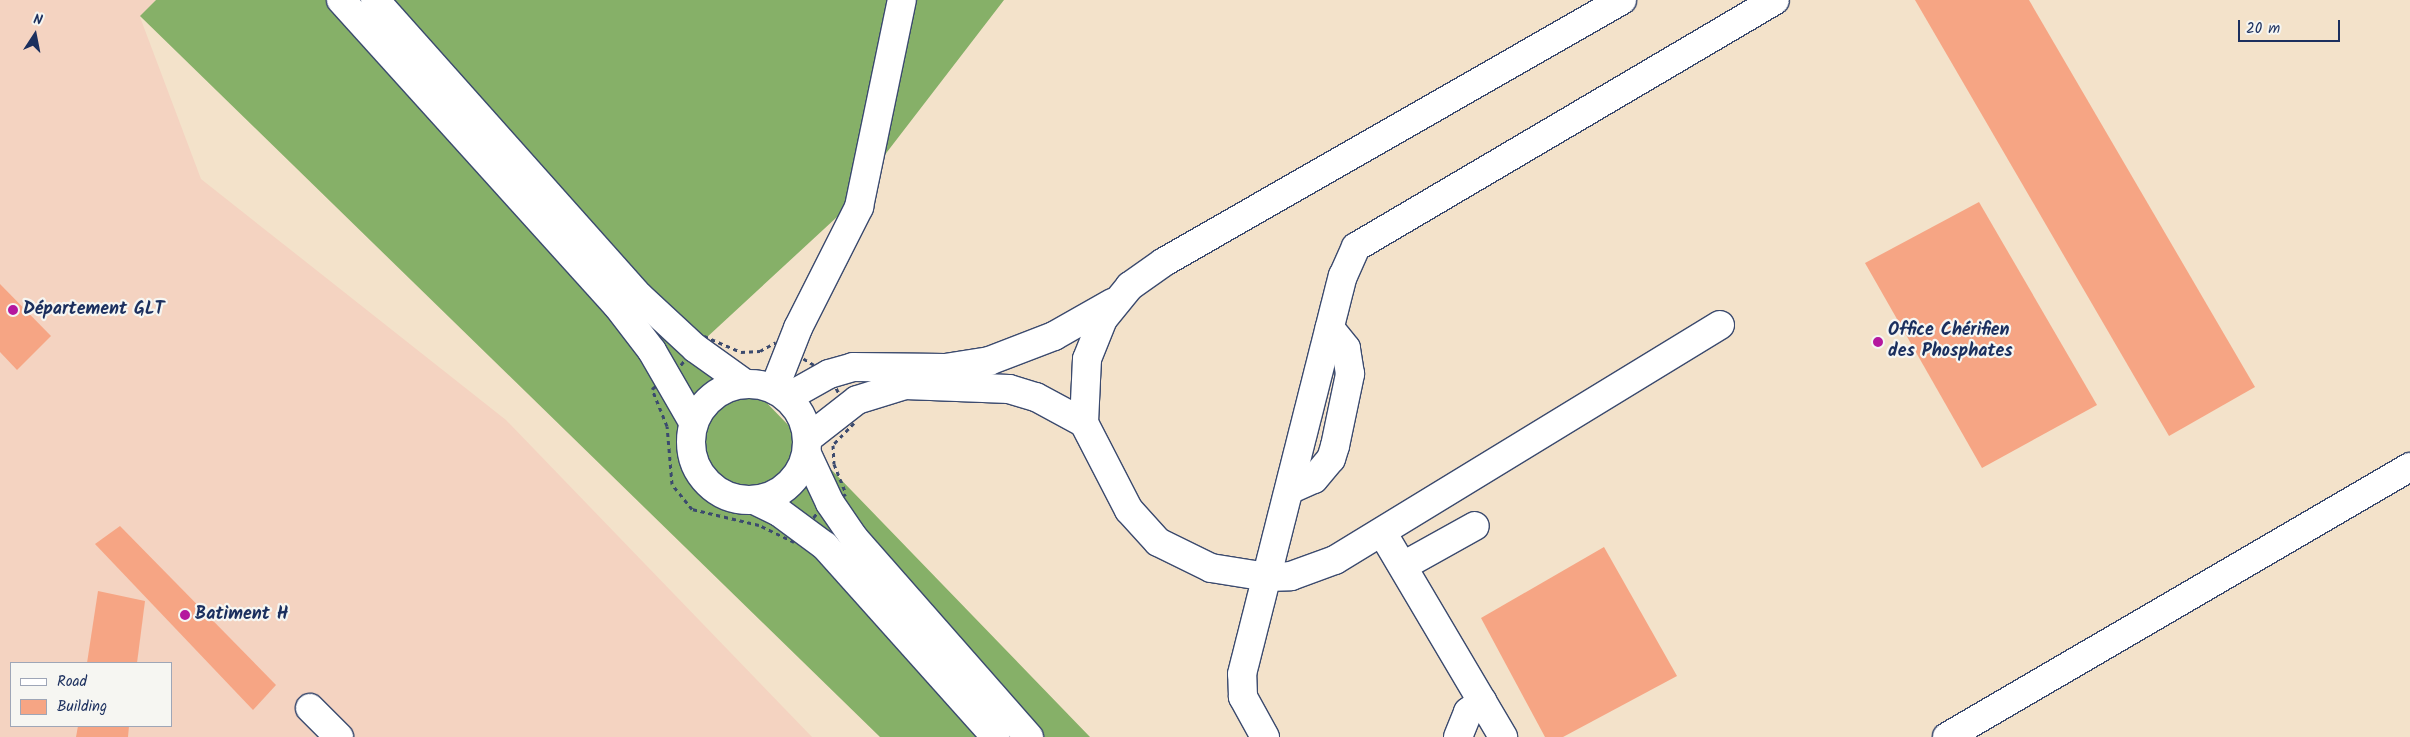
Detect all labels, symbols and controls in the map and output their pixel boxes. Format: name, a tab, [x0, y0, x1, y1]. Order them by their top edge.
text: N	[31, 9, 44, 32]
north arrow	[10, 10, 60, 60]
scale bar	[2240, 10, 2342, 42]
text: 20 m	[2246, 17, 2280, 41]
place label: Département GLT	[23, 299, 164, 321]
marker: Département GLT	[7, 304, 19, 316]
place label: Office Chérifien des Phosphates	[1888, 321, 2013, 364]
marker: Office Chérifien des Phosphates	[1872, 336, 1884, 348]
place label: Batiment H	[195, 604, 288, 626]
marker: Batiment H	[179, 609, 191, 621]
legend	[10, 662, 172, 727]
text: Road	[57, 670, 87, 694]
text: Building	[57, 695, 107, 719]

